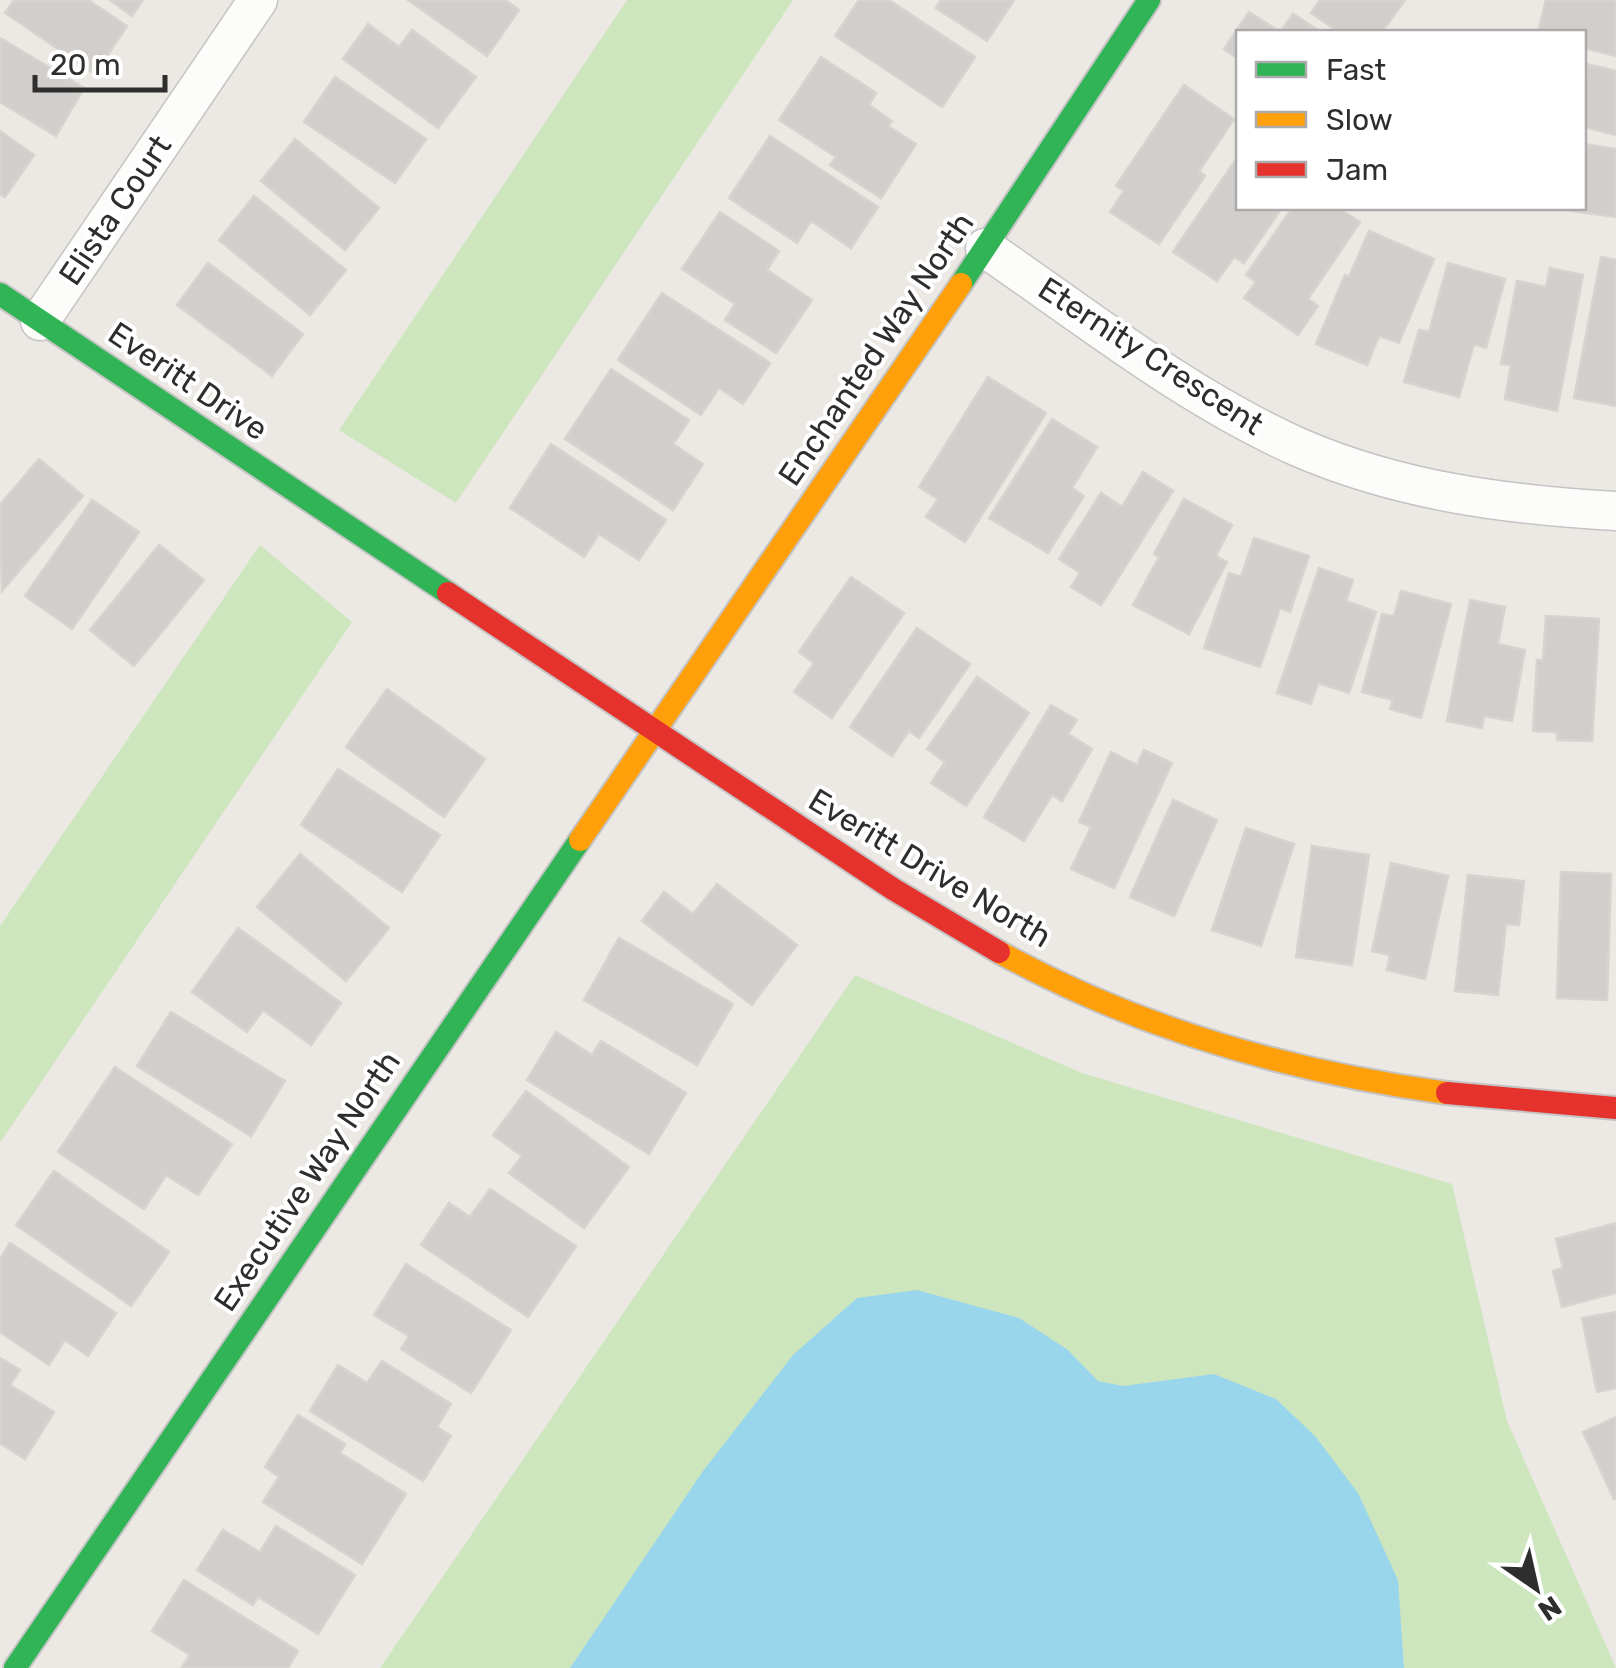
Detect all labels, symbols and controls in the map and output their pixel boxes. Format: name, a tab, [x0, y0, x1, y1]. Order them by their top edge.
scale bar	[35, 30, 165, 92]
legend	[1236, 30, 1586, 210]
text: 20 m	[50, 47, 121, 83]
text: Fast	[1326, 52, 1386, 88]
text: Slow	[1326, 102, 1393, 138]
street label: Elista Court	[51, 128, 179, 292]
text: Jam	[1326, 152, 1388, 188]
street label: Enchanted Way North	[770, 205, 982, 493]
street label: Eternity Crescent	[1031, 269, 1271, 443]
street label: Everitt Drive	[101, 314, 275, 448]
street label: Everitt Drive North	[802, 781, 1058, 955]
street label: Executive Way North	[206, 1044, 408, 1318]
north arrow	[1486, 1538, 1586, 1638]
text: N	[1532, 1589, 1567, 1628]

